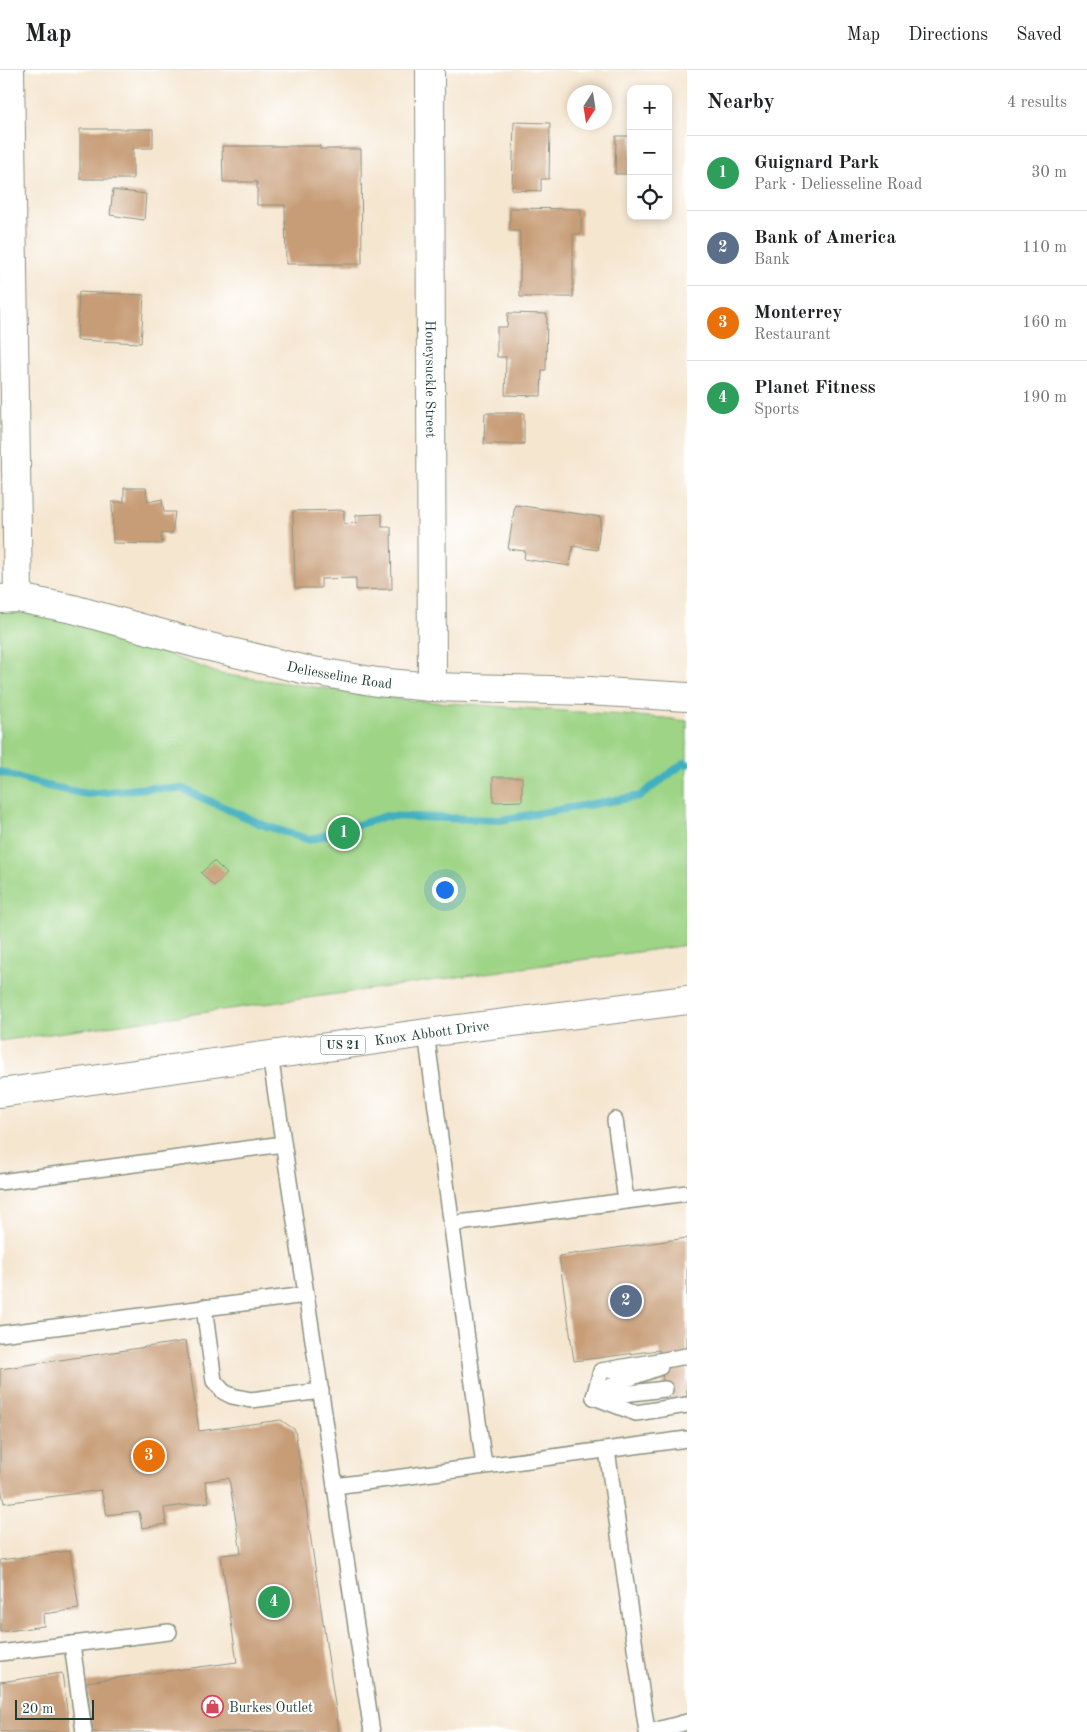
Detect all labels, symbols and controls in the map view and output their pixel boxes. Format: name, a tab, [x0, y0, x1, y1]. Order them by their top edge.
text: Map	[25, 23, 72, 47]
text: Map	[847, 26, 880, 44]
text: Directions	[908, 26, 988, 44]
text: Saved	[1016, 26, 1062, 44]
north arrow	[567, 85, 612, 130]
map controls	[627, 85, 672, 220]
button: +	[627, 85, 672, 130]
text: Nearby	[707, 92, 775, 113]
text: 4 results	[1007, 95, 1067, 111]
button: −	[627, 130, 672, 175]
text: Guignard Park	[754, 154, 879, 173]
text: 1	[718, 165, 728, 181]
text: 30 m	[1031, 165, 1067, 181]
button: locate	[627, 175, 672, 220]
text: Park · Deliesseline Road	[754, 177, 922, 193]
text: Bank of America	[754, 229, 896, 248]
text: 2	[718, 240, 728, 256]
text: 110 m	[1022, 240, 1067, 256]
text: Bank	[754, 252, 790, 268]
text: Monterrey	[754, 304, 842, 323]
text: 3	[718, 315, 728, 331]
text: 160 m	[1022, 315, 1067, 331]
street label: Honeysuckle Street	[423, 320, 437, 438]
text: Restaurant	[754, 327, 831, 343]
text: Planet Fitness	[754, 379, 876, 398]
text: 4	[718, 390, 728, 406]
text: 190 m	[1022, 390, 1067, 406]
text: Sports	[754, 402, 799, 418]
street label: Deliesseline Road	[285, 660, 393, 691]
pin: 1	[328, 814, 360, 852]
your location	[432, 877, 458, 903]
street label: Knox Abbott Drive	[374, 1019, 490, 1048]
road number: US 21	[320, 1036, 366, 1054]
pin: 2	[610, 1282, 642, 1320]
pin: 3	[133, 1437, 165, 1475]
pin: 4	[258, 1583, 290, 1621]
shop icon: Burkes Outlet	[201, 1695, 225, 1719]
scale bar	[15, 1697, 94, 1720]
place label: Burkes Outlet	[229, 1701, 313, 1715]
text: 20 m	[22, 1702, 53, 1716]

